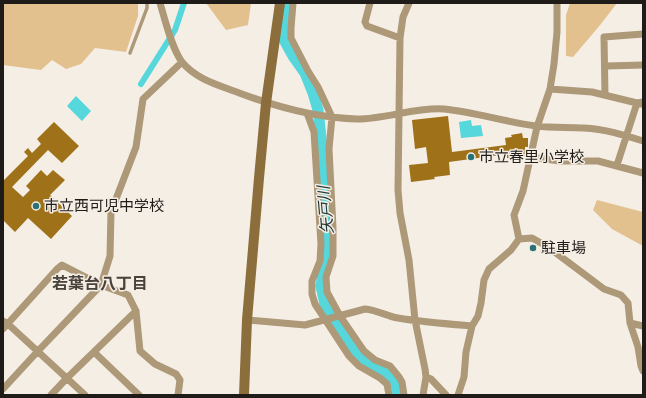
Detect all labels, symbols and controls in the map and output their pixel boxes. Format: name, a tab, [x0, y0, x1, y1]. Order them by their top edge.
place label: 市立春里小学校	[479, 148, 584, 166]
marker: 市立春里小学校	[466, 152, 476, 162]
water label: 矢戸川	[314, 183, 338, 235]
place label: 市立西可児中学校	[44, 197, 164, 215]
marker: 市立西可児中学校	[31, 201, 41, 211]
place label: 駐車場	[541, 239, 586, 257]
marker: 駐車場	[528, 243, 538, 253]
district label: 若葉台八丁目	[52, 274, 148, 294]

